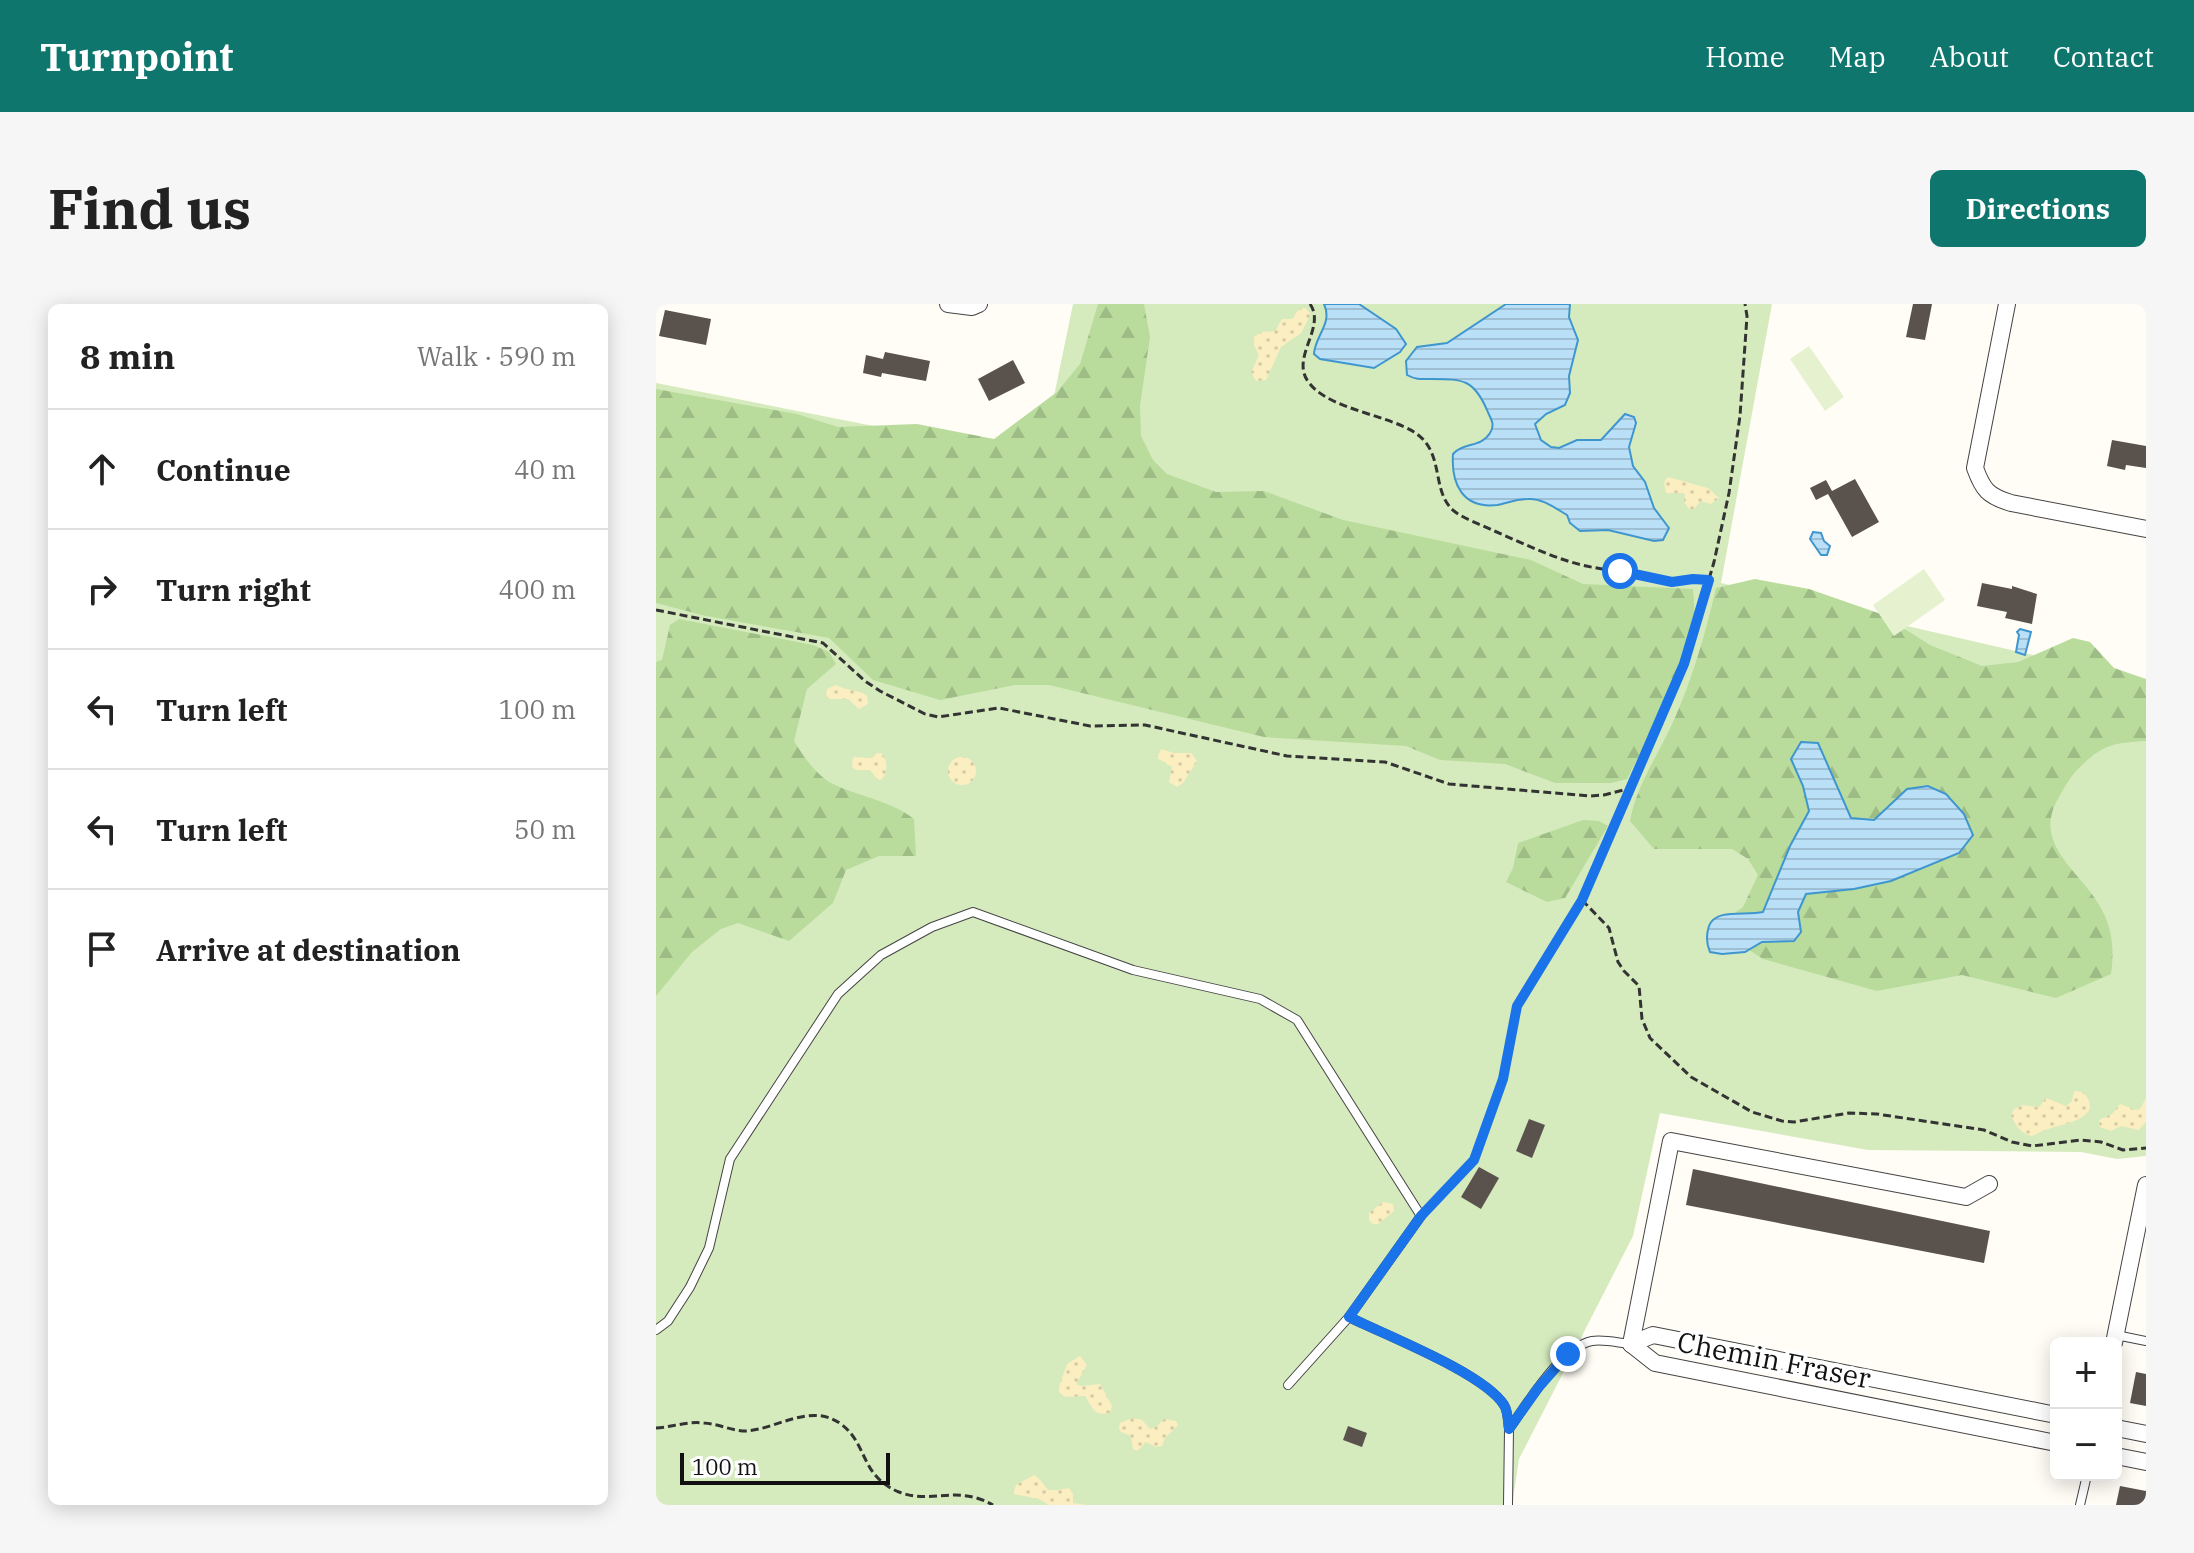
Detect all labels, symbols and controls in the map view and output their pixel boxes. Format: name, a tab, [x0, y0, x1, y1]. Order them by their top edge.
text: Turnpoint	[40, 32, 234, 81]
text: Home	[1705, 38, 1785, 75]
text: Map	[1829, 38, 1886, 75]
text: About	[1930, 38, 2009, 75]
text: Contact	[2053, 38, 2154, 75]
button: Directions	[1930, 170, 2146, 247]
text: Find us	[48, 172, 251, 244]
text: 8 min	[80, 334, 175, 378]
text: Walk · 590 m	[417, 339, 576, 373]
icon: ahead	[80, 447, 124, 491]
text: Continue	[156, 450, 291, 489]
text: 40 m	[514, 452, 576, 486]
route start	[1602, 553, 1638, 589]
icon: right	[80, 567, 124, 611]
text: Turn right	[156, 570, 311, 609]
text: 400 m	[498, 572, 576, 606]
icon: left	[80, 687, 124, 731]
text: Turn left	[156, 690, 288, 729]
text: 100 m	[498, 692, 576, 726]
icon: left	[80, 807, 124, 851]
text: Turn left	[156, 810, 288, 849]
text: 50 m	[514, 812, 576, 846]
icon: arrive	[80, 927, 124, 971]
text: Arrive at destination	[156, 930, 461, 969]
street label: Chemin Fraser	[1674, 1323, 1874, 1396]
route end	[1550, 1336, 1586, 1372]
map controls	[2050, 1337, 2122, 1481]
button: +	[2050, 1337, 2122, 1409]
button: −	[2050, 1409, 2122, 1481]
scale bar	[680, 1449, 890, 1485]
text: 100 m	[692, 1452, 758, 1481]

